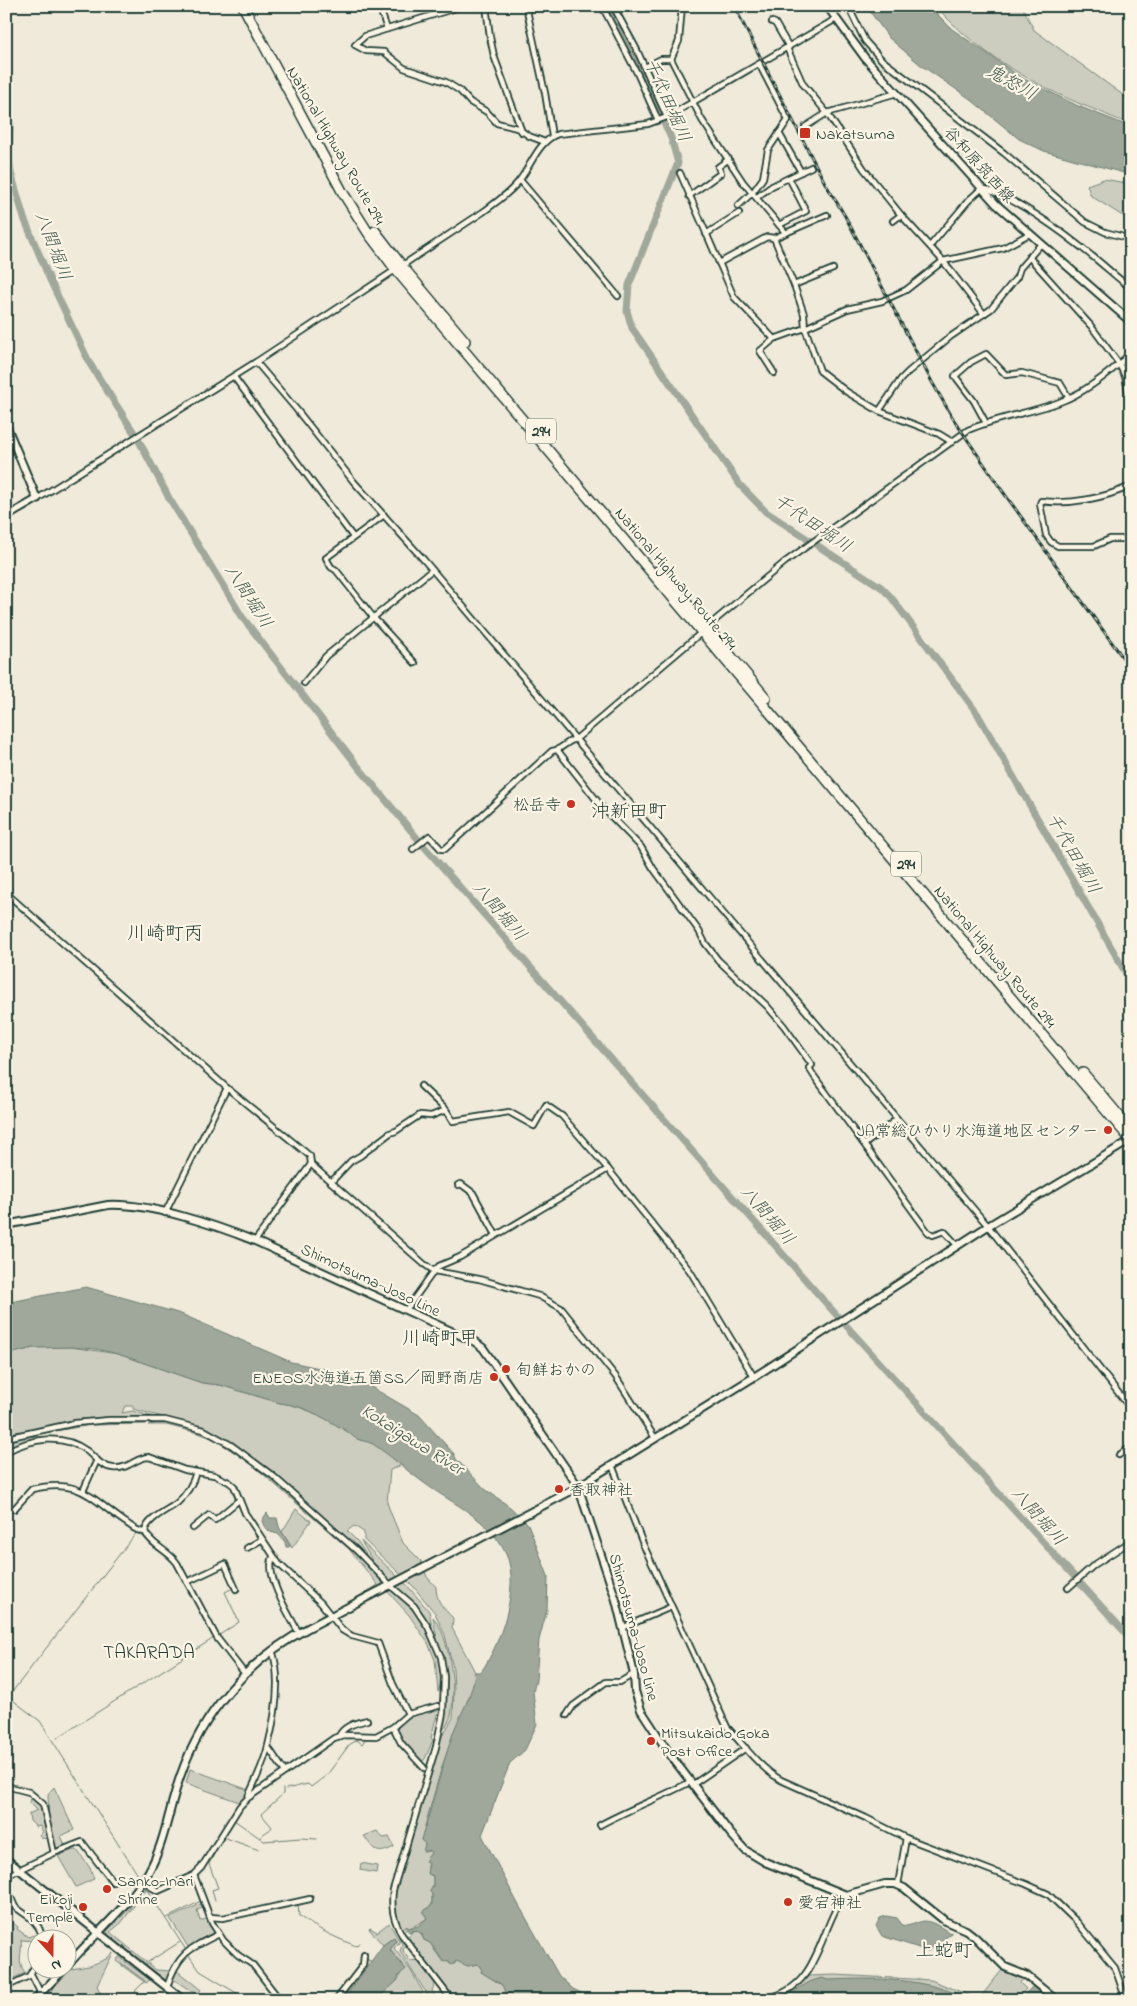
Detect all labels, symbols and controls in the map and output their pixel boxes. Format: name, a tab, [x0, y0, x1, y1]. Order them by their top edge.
water label: 千代田堀川	[636, 54, 696, 147]
water label: 鬼怒川	[981, 59, 1041, 108]
street label: National Highway Route 294	[280, 62, 391, 230]
street label: 谷和原筑西線	[937, 122, 1020, 209]
place label: Nakatsuma	[816, 123, 895, 147]
marker: Nakatsuma	[798, 126, 812, 140]
water label: 八間堀川	[27, 208, 77, 285]
road number: 294	[526, 418, 556, 444]
water label: 千代田堀川	[767, 489, 856, 561]
street label: National Highway Route 294	[608, 503, 743, 656]
water label: 八間堀川	[217, 560, 278, 634]
place label: 松岳寺	[513, 794, 561, 818]
marker: 松岳寺	[565, 798, 577, 810]
district label: 沖新田町	[591, 799, 667, 826]
water label: 千代田堀川	[1039, 809, 1106, 899]
road number: 294	[891, 852, 921, 876]
water label: 八間堀川	[465, 877, 532, 948]
street label: National Highway Route 294	[927, 881, 1062, 1034]
district label: 川崎町丙	[127, 921, 203, 948]
place label: JA常総ひかり水海道地区センター	[857, 1120, 1098, 1144]
marker: JA常総ひかり水海道地区センター	[1102, 1124, 1114, 1136]
water label: 八間堀川	[733, 1181, 800, 1252]
street label: Shimotsuma-Joso Line	[296, 1238, 445, 1324]
district label: 川崎町甲	[402, 1326, 478, 1353]
place label: 旬鮮おかの	[516, 1359, 596, 1383]
marker: 旬鮮おかの	[500, 1363, 512, 1375]
place label: ENEOS水海道五箇SS／岡野商店	[252, 1367, 484, 1391]
marker: ENEOS水海道五箇SS／岡野商店	[488, 1371, 500, 1383]
water label: Kokaigawa River	[356, 1399, 470, 1484]
place label: 香取神社	[569, 1479, 633, 1503]
water label: 八間堀川	[1004, 1482, 1071, 1553]
marker: 香取神社	[553, 1483, 565, 1495]
street label: Shimotsuma-Joso Line	[602, 1551, 664, 1705]
district label: TAKARADA	[103, 1640, 195, 1667]
place label: Mitsukaido Goka Post Office	[661, 1722, 770, 1764]
marker: Mitsukaido Goka Post Office	[645, 1735, 657, 1747]
place label: Sanko-Inari Shrine	[117, 1870, 193, 1912]
marker: Sanko-Inari Shrine	[101, 1883, 113, 1895]
place label: Eikoji Temple	[26, 1888, 74, 1930]
place label: 愛宕神社	[798, 1892, 862, 1916]
marker: 愛宕神社	[782, 1896, 794, 1908]
marker: Eikoji Temple	[77, 1901, 89, 1913]
north arrow	[28, 1928, 78, 1978]
district label: 上蛇町	[915, 1938, 973, 1965]
text: N	[48, 1953, 64, 1976]

